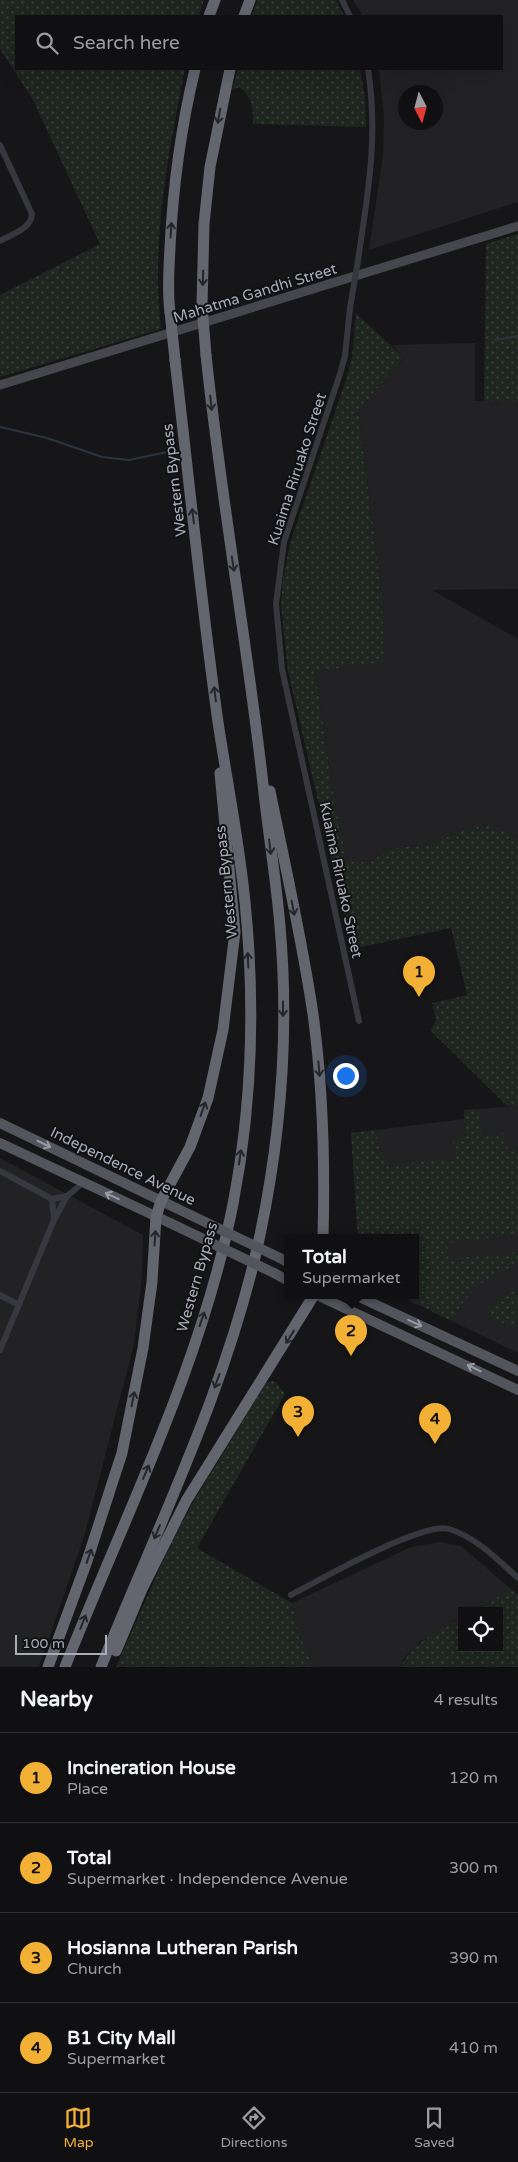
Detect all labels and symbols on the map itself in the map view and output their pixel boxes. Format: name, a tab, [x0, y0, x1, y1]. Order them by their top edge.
north arrow	[398, 85, 443, 130]
one-way arrow	[214, 108, 223, 124]
one-way arrow	[166, 222, 175, 238]
street label: Mahatma Gandhi Street	[171, 259, 339, 326]
one-way arrow	[198, 269, 208, 285]
street label: Kuaima Riruako Street	[264, 390, 330, 547]
one-way arrow	[206, 395, 216, 411]
street label: Western Bypass	[158, 423, 190, 537]
one-way arrow	[188, 508, 198, 524]
one-way arrow	[228, 556, 238, 572]
one-way arrow	[210, 687, 220, 703]
street label: Kuaima Riruako Street	[316, 800, 366, 960]
street label: Western Bypass	[211, 825, 241, 939]
one-way arrow	[266, 838, 276, 854]
one-way arrow	[289, 900, 298, 916]
one-way arrow	[243, 952, 253, 968]
pin: 1	[403, 956, 435, 997]
one-way arrow	[278, 1000, 288, 1016]
one-way arrow	[314, 1060, 324, 1076]
your location	[333, 1063, 359, 1089]
one-way arrow	[199, 1102, 208, 1118]
street label: Independence Avenue	[47, 1123, 199, 1209]
one-way arrow	[36, 1140, 51, 1149]
one-way arrow	[235, 1149, 245, 1165]
one-way arrow	[105, 1191, 120, 1200]
street label: Western Bypass	[173, 1220, 221, 1334]
one-way arrow	[150, 1231, 159, 1247]
one-way arrow	[198, 1312, 207, 1328]
pin: 2	[335, 1315, 367, 1356]
one-way arrow	[407, 1318, 422, 1328]
one-way arrow	[284, 1329, 294, 1343]
one-way arrow	[467, 1363, 482, 1373]
one-way arrow	[212, 1372, 221, 1388]
one-way arrow	[129, 1392, 138, 1408]
pin: 3	[282, 1396, 314, 1437]
pin: 4	[419, 1403, 451, 1444]
one-way arrow	[141, 1465, 151, 1480]
one-way arrow	[152, 1523, 161, 1539]
one-way arrow	[85, 1548, 94, 1564]
one-way arrow	[79, 1614, 88, 1630]
scale bar	[15, 1632, 108, 1655]

